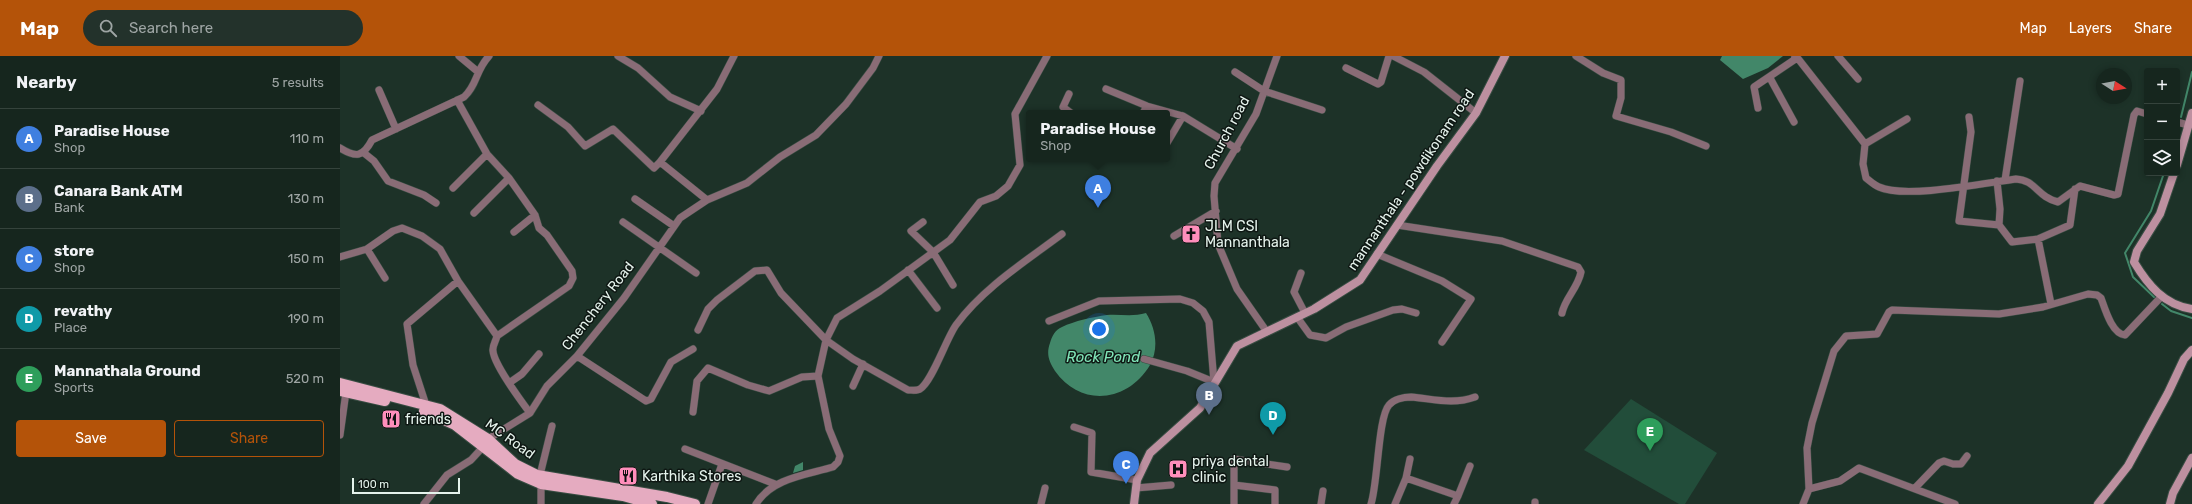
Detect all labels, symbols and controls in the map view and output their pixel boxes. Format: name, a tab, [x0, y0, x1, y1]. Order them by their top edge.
search box	[83, 10, 363, 46]
text: Map	[20, 17, 59, 40]
icon: search	[97, 17, 119, 39]
text: Search here	[129, 19, 213, 37]
text: Map	[2020, 20, 2047, 37]
text: Layers	[2069, 20, 2112, 37]
text: Share	[2134, 20, 2172, 37]
north arrow	[2096, 68, 2132, 104]
map controls	[2144, 68, 2180, 176]
button: +	[2144, 68, 2180, 104]
text: Nearby	[16, 72, 77, 92]
text: 5 results	[272, 75, 324, 90]
street label: mannanthala - powdikonam road	[1344, 86, 1478, 274]
street label: Church road	[1201, 93, 1253, 173]
button: −	[2144, 104, 2180, 140]
popup	[1026, 110, 1170, 162]
text: Paradise House	[1040, 120, 1156, 138]
text: Paradise House	[54, 122, 170, 140]
text: A	[24, 131, 34, 146]
text: 110 m	[290, 131, 324, 146]
text: Shop	[1040, 138, 1071, 153]
text: Shop	[54, 140, 85, 155]
button: layers	[2144, 140, 2180, 176]
pin: A	[1085, 175, 1111, 208]
text: Canara Bank ATM	[54, 182, 183, 200]
text: B	[24, 191, 34, 206]
text: 130 m	[288, 191, 324, 206]
text: Bank	[54, 200, 84, 215]
place label: JLM CSI Mannanthala	[1205, 218, 1290, 251]
church icon: JLM CSI Mannanthala	[1180, 223, 1202, 245]
text: store	[54, 242, 94, 260]
text: C	[24, 251, 34, 266]
text: 150 m	[288, 251, 324, 266]
street label: Chenchery Road	[558, 258, 638, 354]
text: Shop	[54, 260, 85, 275]
text: revathy	[54, 302, 112, 320]
text: D	[24, 311, 34, 326]
text: 190 m	[288, 311, 324, 326]
your location	[1089, 319, 1109, 339]
text: Place	[54, 320, 87, 335]
water label: Rock Pond	[1066, 348, 1141, 366]
text: Mannathala Ground	[54, 362, 201, 380]
text: E	[25, 371, 33, 386]
text: 520 m	[286, 371, 324, 386]
text: Sports	[54, 380, 94, 395]
pin: B	[1196, 382, 1222, 415]
pin: D	[1260, 402, 1286, 435]
restaurant icon: friends	[380, 408, 402, 430]
place label: friends	[405, 411, 451, 428]
street label: MC Road	[482, 415, 538, 463]
pin: E	[1637, 418, 1663, 451]
button: Save	[16, 420, 166, 457]
button: Share	[174, 420, 324, 457]
pin: C	[1113, 451, 1139, 484]
place label: priya dental clinic	[1192, 453, 1269, 486]
hospital icon: priya dental clinic	[1167, 458, 1189, 480]
restaurant icon: Karthika Stores	[617, 465, 639, 487]
place label: Karthika Stores	[642, 468, 741, 485]
scale bar	[352, 476, 460, 495]
text: 100 m	[358, 478, 389, 491]

